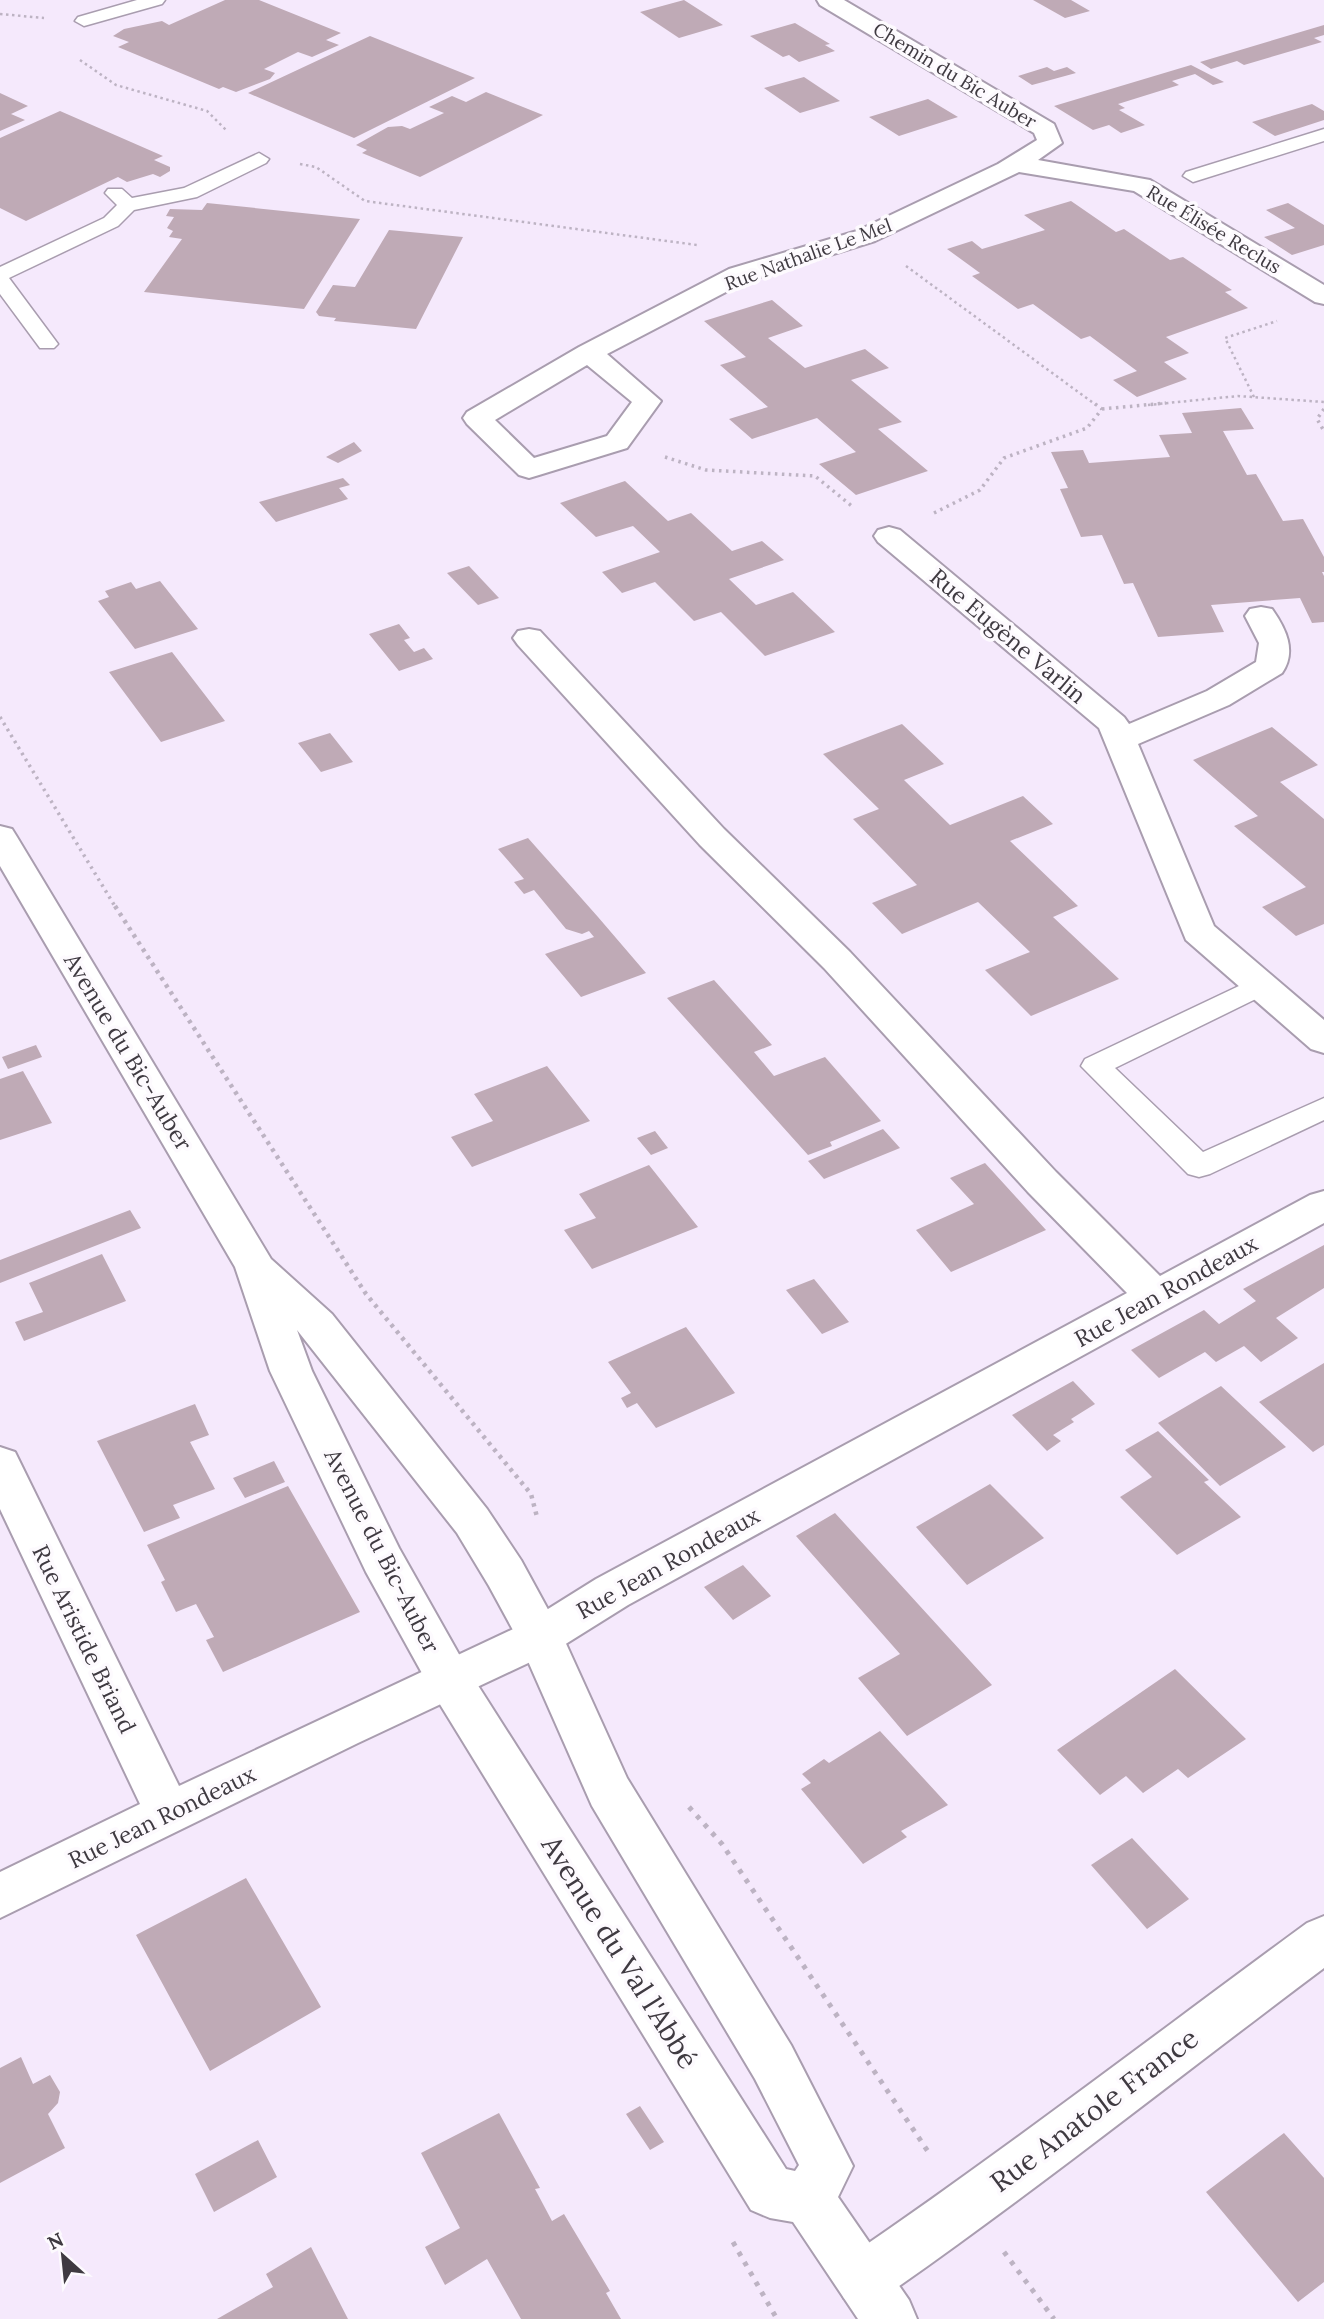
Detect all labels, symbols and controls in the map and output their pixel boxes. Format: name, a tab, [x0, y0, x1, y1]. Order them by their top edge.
street label: Chemin du Bic Auber	[869, 17, 1042, 134]
street label: Rue Élisée Reclus	[1142, 179, 1286, 279]
street label: Rue Nathalie Le Mel	[721, 213, 895, 295]
street label: Rue Eugène Varlin	[924, 562, 1092, 709]
street label: Avenue du Bic-Auber	[57, 947, 199, 1156]
street label: Rue Jean Rondeaux	[1069, 1228, 1262, 1353]
street label: Avenue du Bic-Auber	[318, 1443, 446, 1658]
street label: Rue Jean Rondeaux	[571, 1500, 764, 1625]
street label: Rue Aristide Briand	[26, 1540, 143, 1738]
street label: Rue Jean Rondeaux	[63, 1759, 260, 1874]
street label: Avenue du Val l'Abbé	[533, 1828, 706, 2075]
street label: Rue Anatole France	[983, 2020, 1205, 2200]
north arrow	[28, 2221, 98, 2291]
text: N	[43, 2227, 68, 2255]

